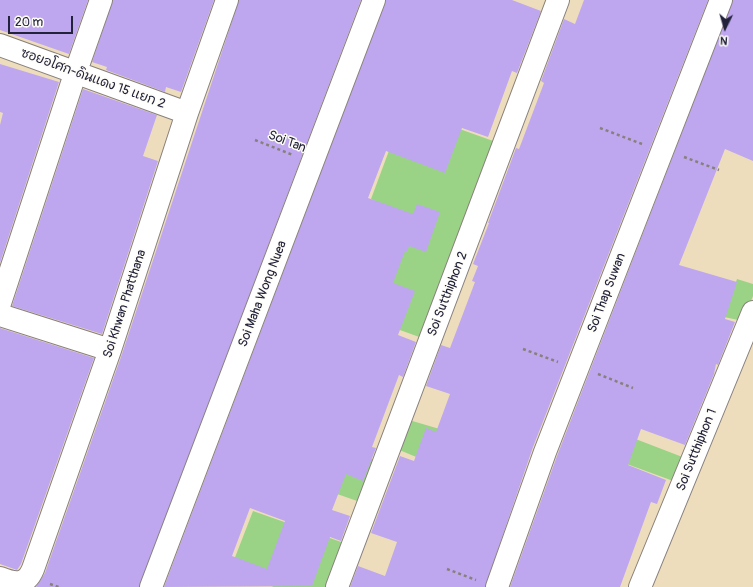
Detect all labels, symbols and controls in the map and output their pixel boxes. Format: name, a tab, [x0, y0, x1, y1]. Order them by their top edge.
scale bar	[10, 8, 75, 34]
north arrow	[705, 8, 745, 48]
text: 20 m	[15, 15, 43, 30]
text: N	[720, 34, 728, 47]
street label: ซอยอโศก-ดินแดง 15 แยก 2	[19, 46, 167, 112]
street label: Soi Tan	[266, 128, 308, 156]
street label: Soi Maha Wong Nuea	[236, 239, 290, 349]
street label: Soi Khwan Phatthana	[100, 248, 150, 360]
street label: Soi Sutthiphon 2	[425, 249, 471, 339]
street label: Soi Thap Suwan	[585, 251, 629, 335]
street label: Soi Sutthiphon 1	[673, 407, 721, 493]

